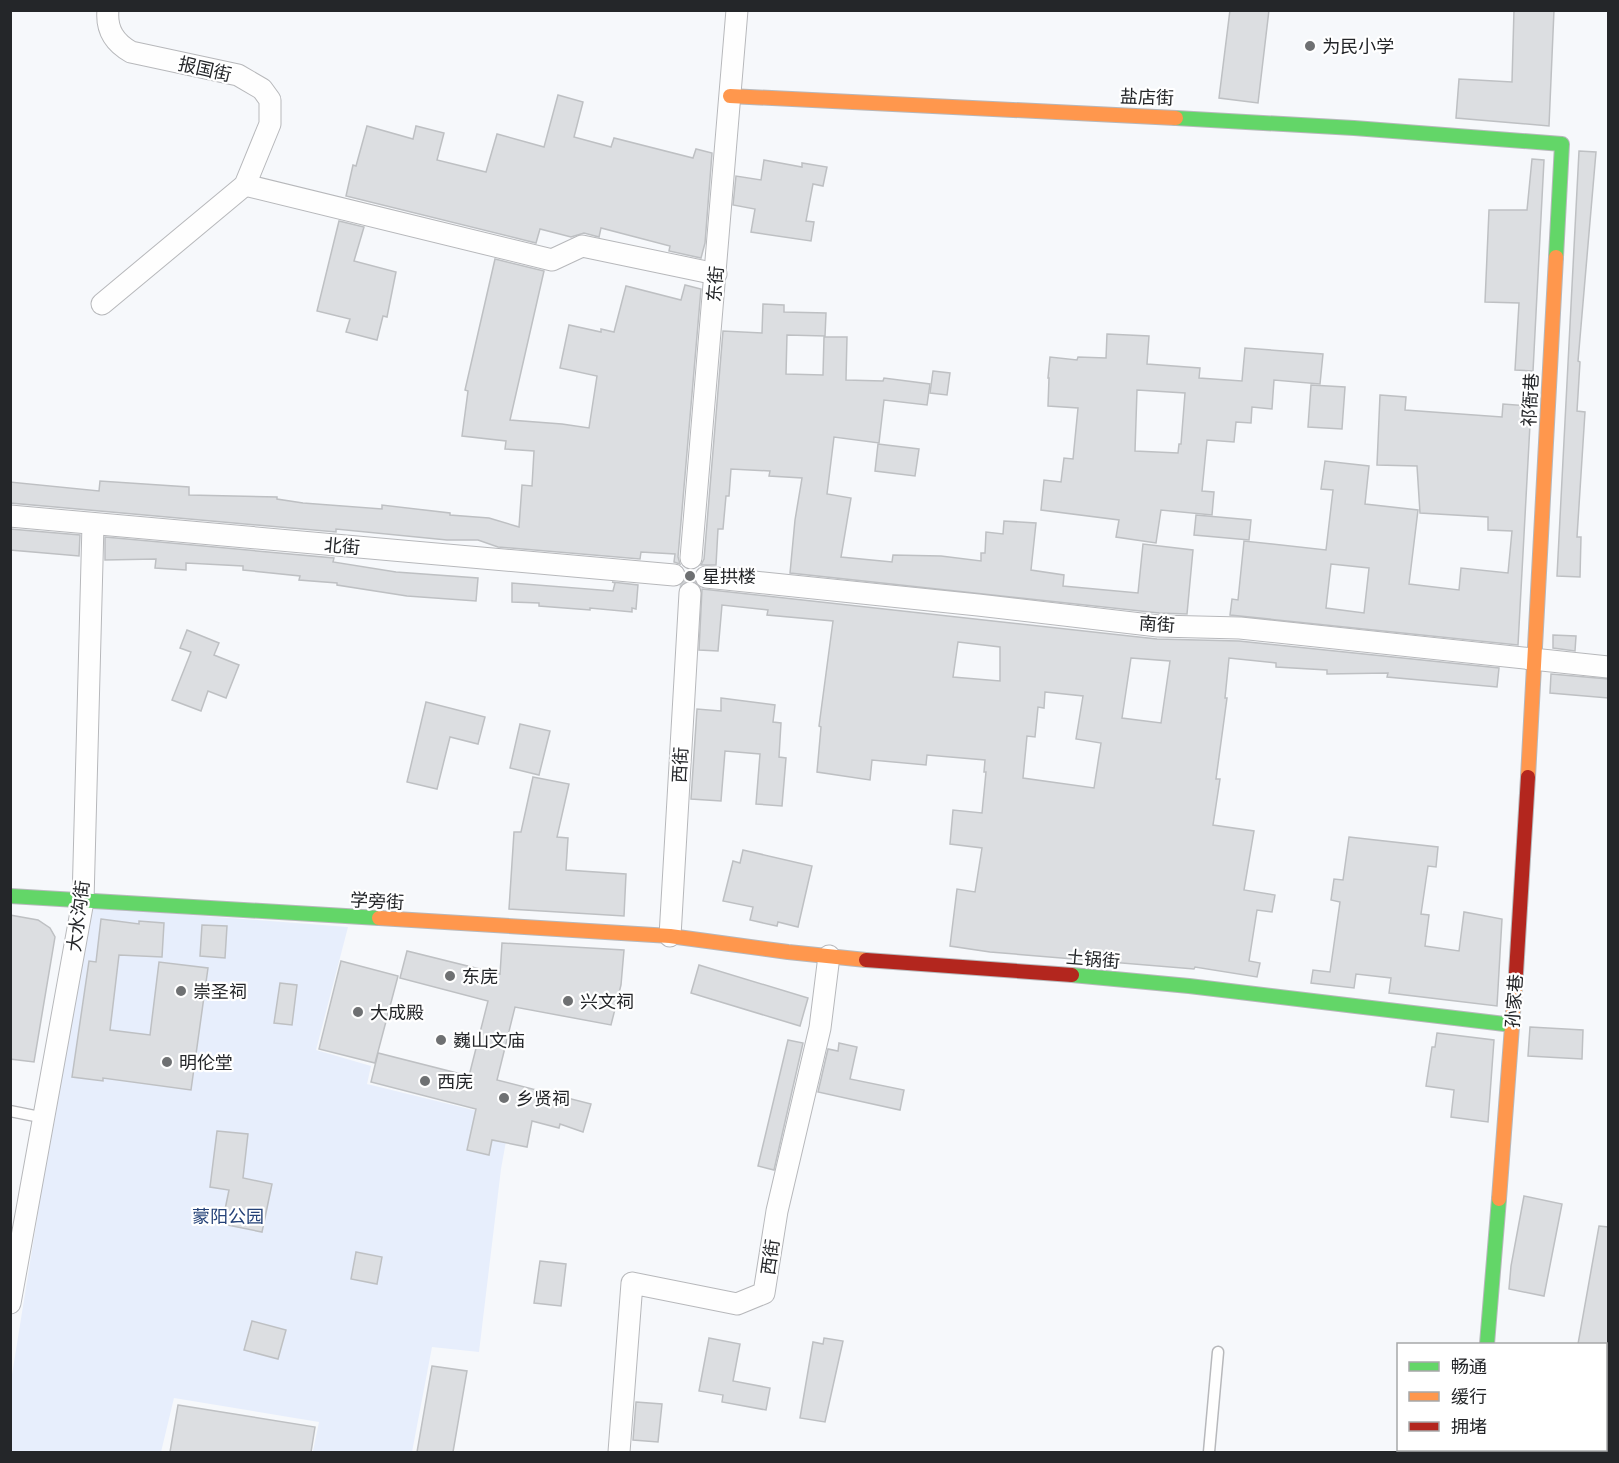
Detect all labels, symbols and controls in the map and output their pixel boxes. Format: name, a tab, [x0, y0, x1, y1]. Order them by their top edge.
place label: 为民小学	[1322, 33, 1394, 60]
marker: 为民小学	[1303, 39, 1317, 53]
street label: 报国街	[176, 50, 234, 88]
street label: 盐店街	[1120, 83, 1174, 111]
street label: 东街	[700, 265, 730, 303]
street label: 祁衙巷	[1515, 372, 1545, 428]
street label: 北街	[323, 531, 361, 561]
place label: 星拱楼	[702, 563, 756, 590]
marker: 星拱楼	[683, 569, 697, 583]
street label: 南街	[1138, 609, 1176, 639]
street label: 西街	[666, 746, 694, 784]
street label: 大水沟街	[60, 879, 96, 953]
street label: 学旁街	[349, 886, 405, 916]
street label: 土锅街	[1065, 943, 1121, 975]
place label: 东庑	[462, 963, 498, 990]
marker: 东庑	[443, 969, 457, 983]
street label: 孙家巷	[1499, 973, 1529, 1029]
place label: 崇圣祠	[193, 978, 247, 1005]
marker: 崇圣祠	[174, 984, 188, 998]
place label: 兴文祠	[580, 988, 634, 1015]
marker: 兴文祠	[561, 994, 575, 1008]
place label: 大成殿	[370, 999, 424, 1026]
marker: 大成殿	[351, 1005, 365, 1019]
place label: 巍山文庙	[453, 1027, 525, 1054]
marker: 巍山文庙	[434, 1033, 448, 1047]
place label: 明伦堂	[179, 1049, 233, 1076]
marker: 明伦堂	[160, 1055, 174, 1069]
place label: 西庑	[437, 1068, 473, 1095]
marker: 西庑	[418, 1074, 432, 1088]
place label: 乡贤祠	[516, 1085, 570, 1112]
marker: 乡贤祠	[497, 1091, 511, 1105]
park label: 蒙阳公园	[192, 1203, 264, 1230]
street label: 西街	[754, 1237, 786, 1277]
legend	[1397, 1343, 1607, 1451]
text: 畅通	[1451, 1353, 1487, 1380]
text: 缓行	[1451, 1383, 1487, 1410]
text: 拥堵	[1451, 1413, 1487, 1440]

